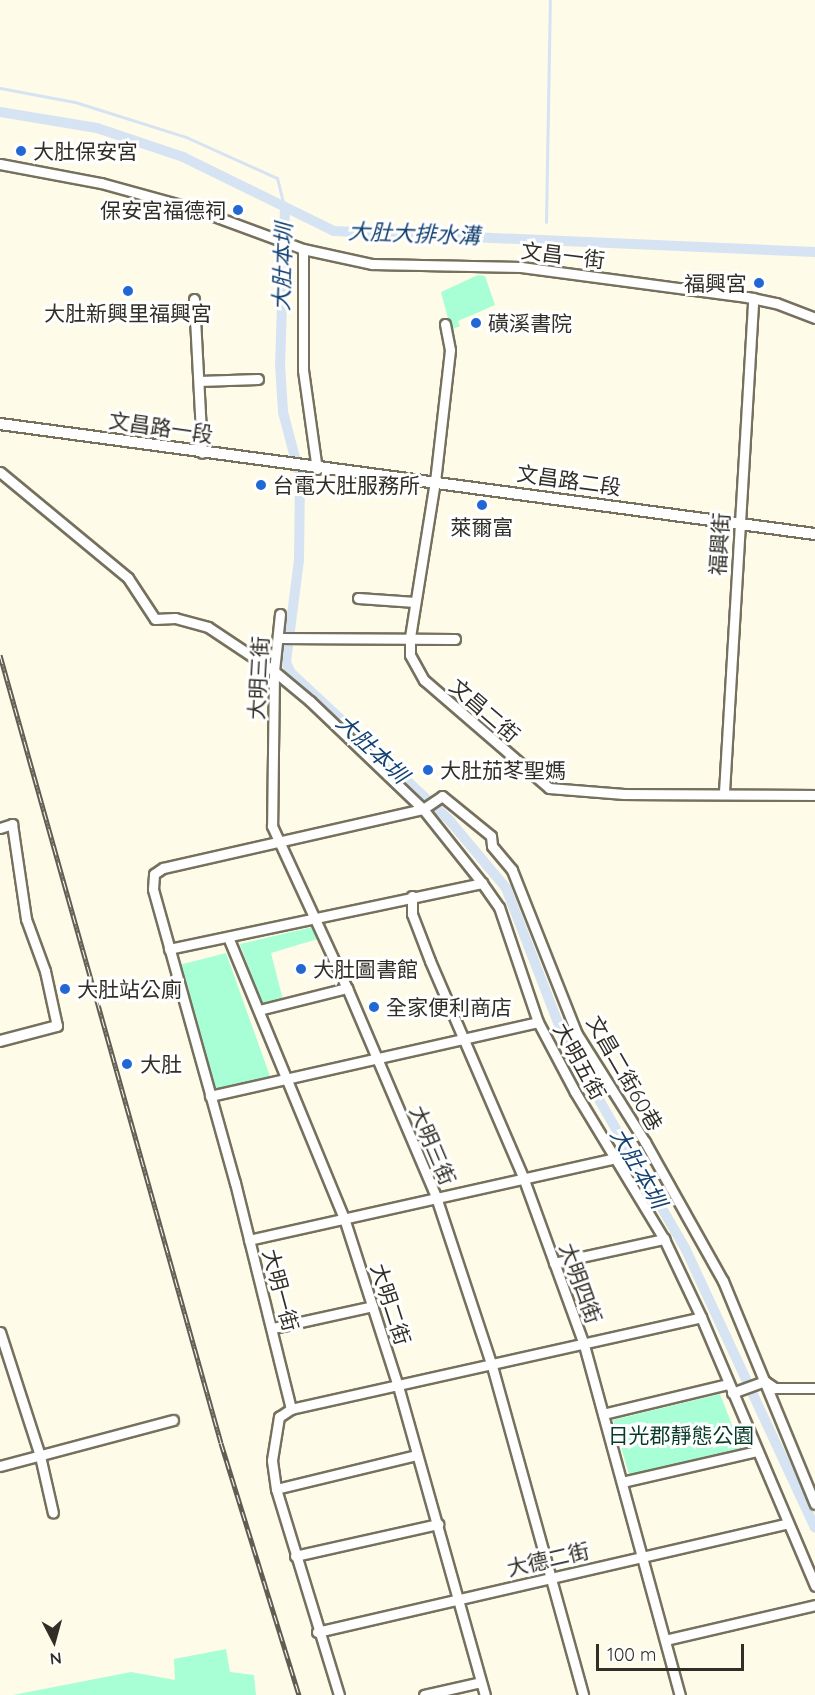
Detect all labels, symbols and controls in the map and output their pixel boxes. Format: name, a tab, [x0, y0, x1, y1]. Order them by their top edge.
place label: 大肚保安宮	[33, 138, 138, 164]
marker: 大肚保安宮	[14, 144, 28, 158]
place label: 保安宮福德祠	[100, 197, 226, 223]
marker: 保安宮福德祠	[231, 203, 245, 217]
water label: 大肚大排水溝	[348, 219, 480, 249]
water label: 大肚本圳	[268, 223, 298, 311]
street label: 文昌一街	[520, 237, 606, 273]
place label: 福興宮	[684, 270, 747, 296]
marker: 福興宮	[752, 276, 766, 290]
marker: 大肚新興里福興宮	[121, 284, 135, 298]
place label: 大肚新興里福興宮	[44, 300, 212, 326]
place label: 磺溪書院	[488, 310, 572, 336]
marker: 磺溪書院	[469, 316, 483, 330]
street label: 文昌路一段	[107, 407, 215, 447]
street label: 文昌路二段	[515, 460, 623, 500]
place label: 台電大肚服務所	[273, 472, 420, 498]
marker: 台電大肚服務所	[254, 478, 268, 492]
marker: 萊爾富	[475, 498, 489, 512]
street label: 福興街	[704, 512, 734, 576]
place label: 萊爾富	[451, 514, 513, 540]
street label: 大明三街	[243, 635, 273, 721]
street label: 文昌二街	[445, 673, 525, 747]
water label: 大肚本圳	[331, 709, 413, 789]
place label: 大肚茄苳聖媽	[440, 757, 566, 783]
marker: 大肚茄苳聖媽	[421, 763, 435, 777]
place label: 大肚圖書館	[313, 956, 418, 982]
marker: 大肚圖書館	[294, 962, 308, 976]
place label: 大肚站公廁	[77, 976, 182, 1002]
marker: 大肚站公廁	[58, 982, 72, 996]
place label: 全家便利商店	[386, 994, 512, 1020]
marker: 全家便利商店	[367, 1000, 381, 1014]
street label: 文昌二街60巷	[582, 1011, 668, 1135]
street label: 大明五街	[549, 1018, 611, 1104]
place label: 大肚	[140, 1051, 182, 1077]
marker: 大肚	[118, 1055, 136, 1073]
street label: 大明三街	[405, 1101, 461, 1189]
water label: 大肚本圳	[605, 1123, 671, 1213]
street label: 大明四街	[555, 1239, 607, 1327]
street label: 大明一街	[258, 1246, 304, 1334]
street label: 大明二街	[366, 1260, 416, 1348]
park label: 日光郡靜態公園	[608, 1422, 754, 1448]
street label: 大德二街	[504, 1537, 592, 1581]
north arrow	[24, 1611, 84, 1671]
scale bar	[599, 1632, 748, 1670]
text: 100 m	[607, 1643, 656, 1666]
text: N	[49, 1648, 63, 1669]

